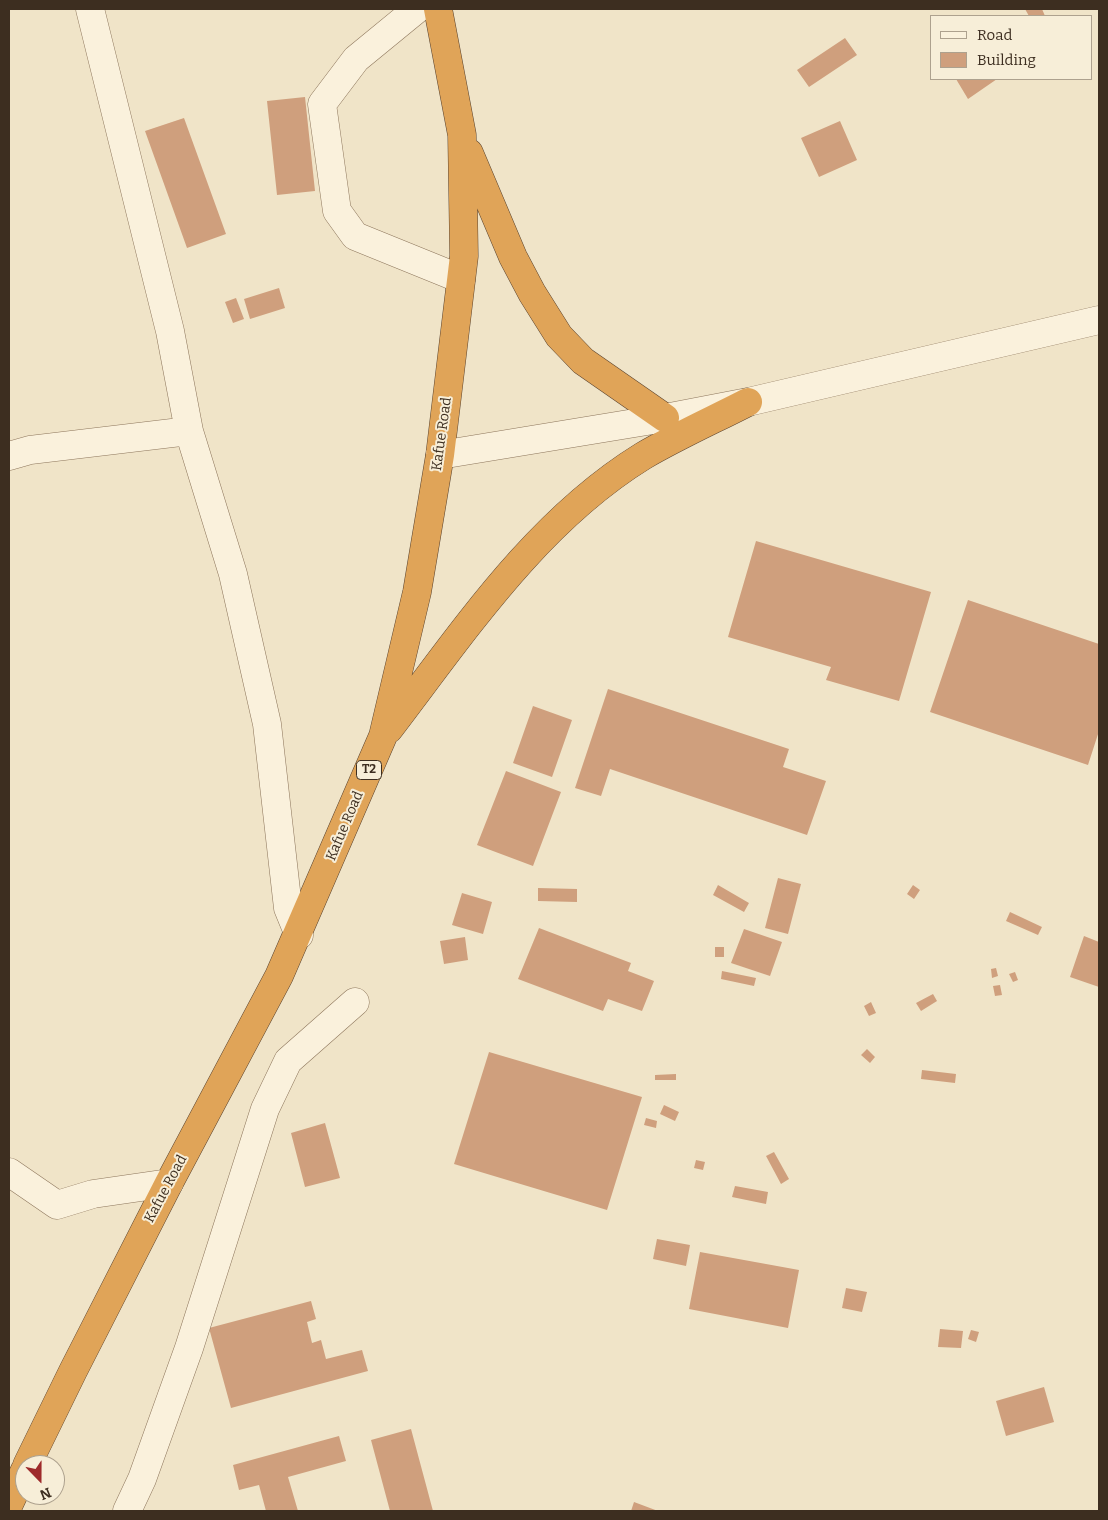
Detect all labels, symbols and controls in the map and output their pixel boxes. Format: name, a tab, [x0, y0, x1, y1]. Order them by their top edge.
legend	[930, 15, 1093, 80]
text: Road	[977, 26, 1012, 44]
text: Building	[977, 51, 1036, 69]
street label: Kafue Road	[429, 396, 455, 472]
road number: T2	[356, 760, 382, 780]
street label: Kafue Road	[323, 789, 367, 863]
street label: Kafue Road	[141, 1152, 191, 1226]
north arrow	[15, 1455, 65, 1505]
text: N	[37, 1484, 54, 1503]

